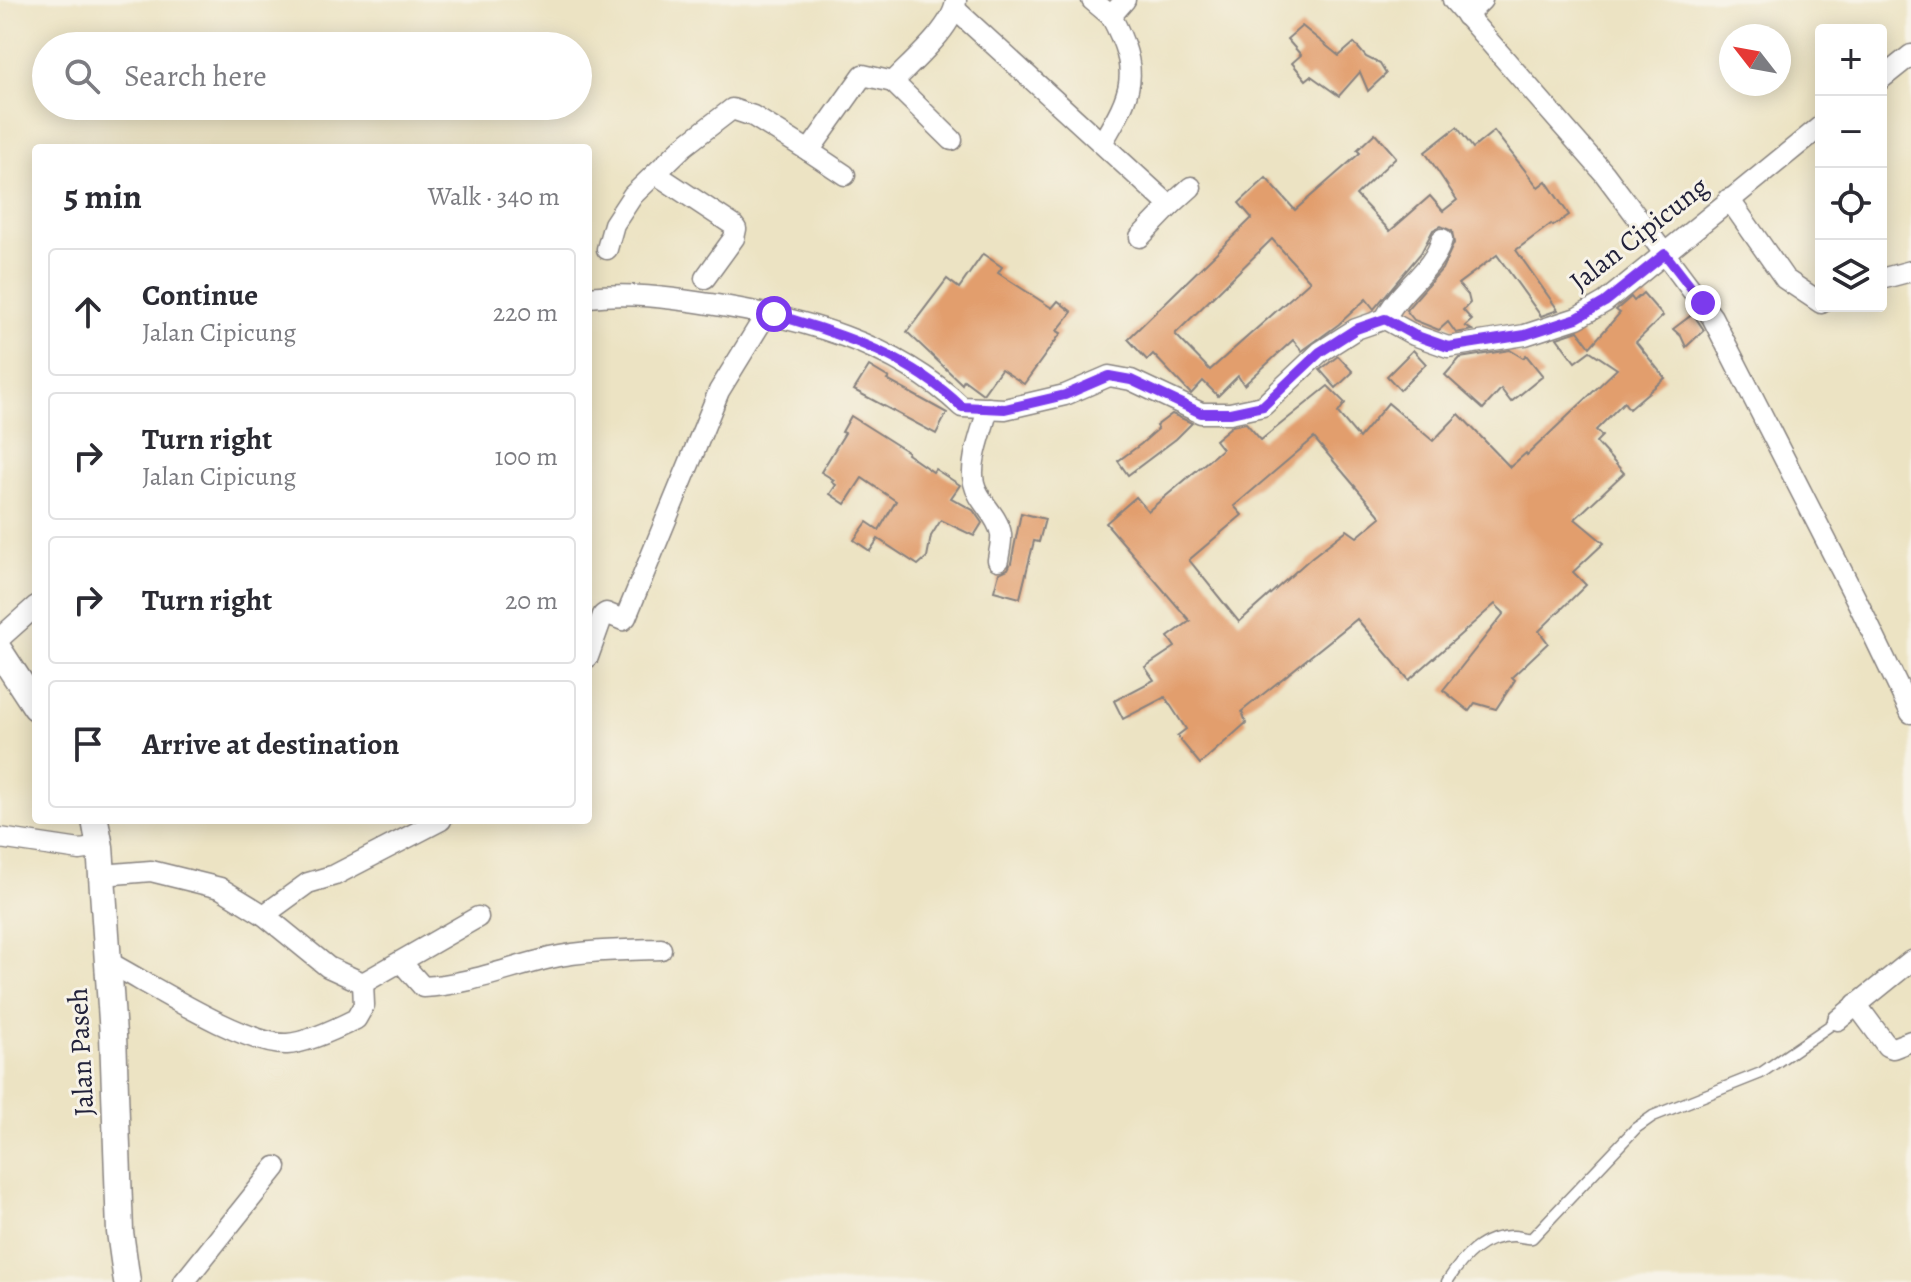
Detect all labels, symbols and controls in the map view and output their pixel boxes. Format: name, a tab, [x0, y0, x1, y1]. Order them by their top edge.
north arrow	[1719, 24, 1791, 96]
map controls	[1815, 24, 1887, 312]
button: +	[1815, 24, 1887, 96]
search box	[32, 32, 592, 120]
icon: search	[60, 54, 104, 98]
text: Search here	[124, 56, 267, 96]
button: −	[1815, 96, 1887, 168]
street label: Jalan Cipicung	[1562, 168, 1716, 300]
button: locate	[1815, 168, 1887, 240]
text: 5 min	[64, 173, 142, 220]
text: Walk · 340 m	[428, 179, 560, 214]
button: layers	[1815, 240, 1887, 312]
text: Continue	[142, 275, 258, 315]
route end	[1685, 285, 1721, 321]
icon: ahead	[66, 290, 110, 334]
text: 220 m	[493, 295, 558, 330]
route start	[756, 296, 792, 332]
text: Jalan Cipicung	[142, 315, 296, 350]
text: Turn right	[142, 419, 272, 459]
icon: right	[66, 434, 110, 478]
text: 100 m	[495, 439, 558, 474]
text: Jalan Cipicung	[142, 459, 296, 494]
icon: right	[66, 578, 110, 622]
text: Turn right	[142, 580, 272, 620]
text: 20 m	[505, 583, 558, 618]
icon: arrive	[66, 722, 110, 766]
text: Arrive at destination	[142, 724, 399, 764]
street label: Jalan Paseh	[59, 987, 103, 1117]

